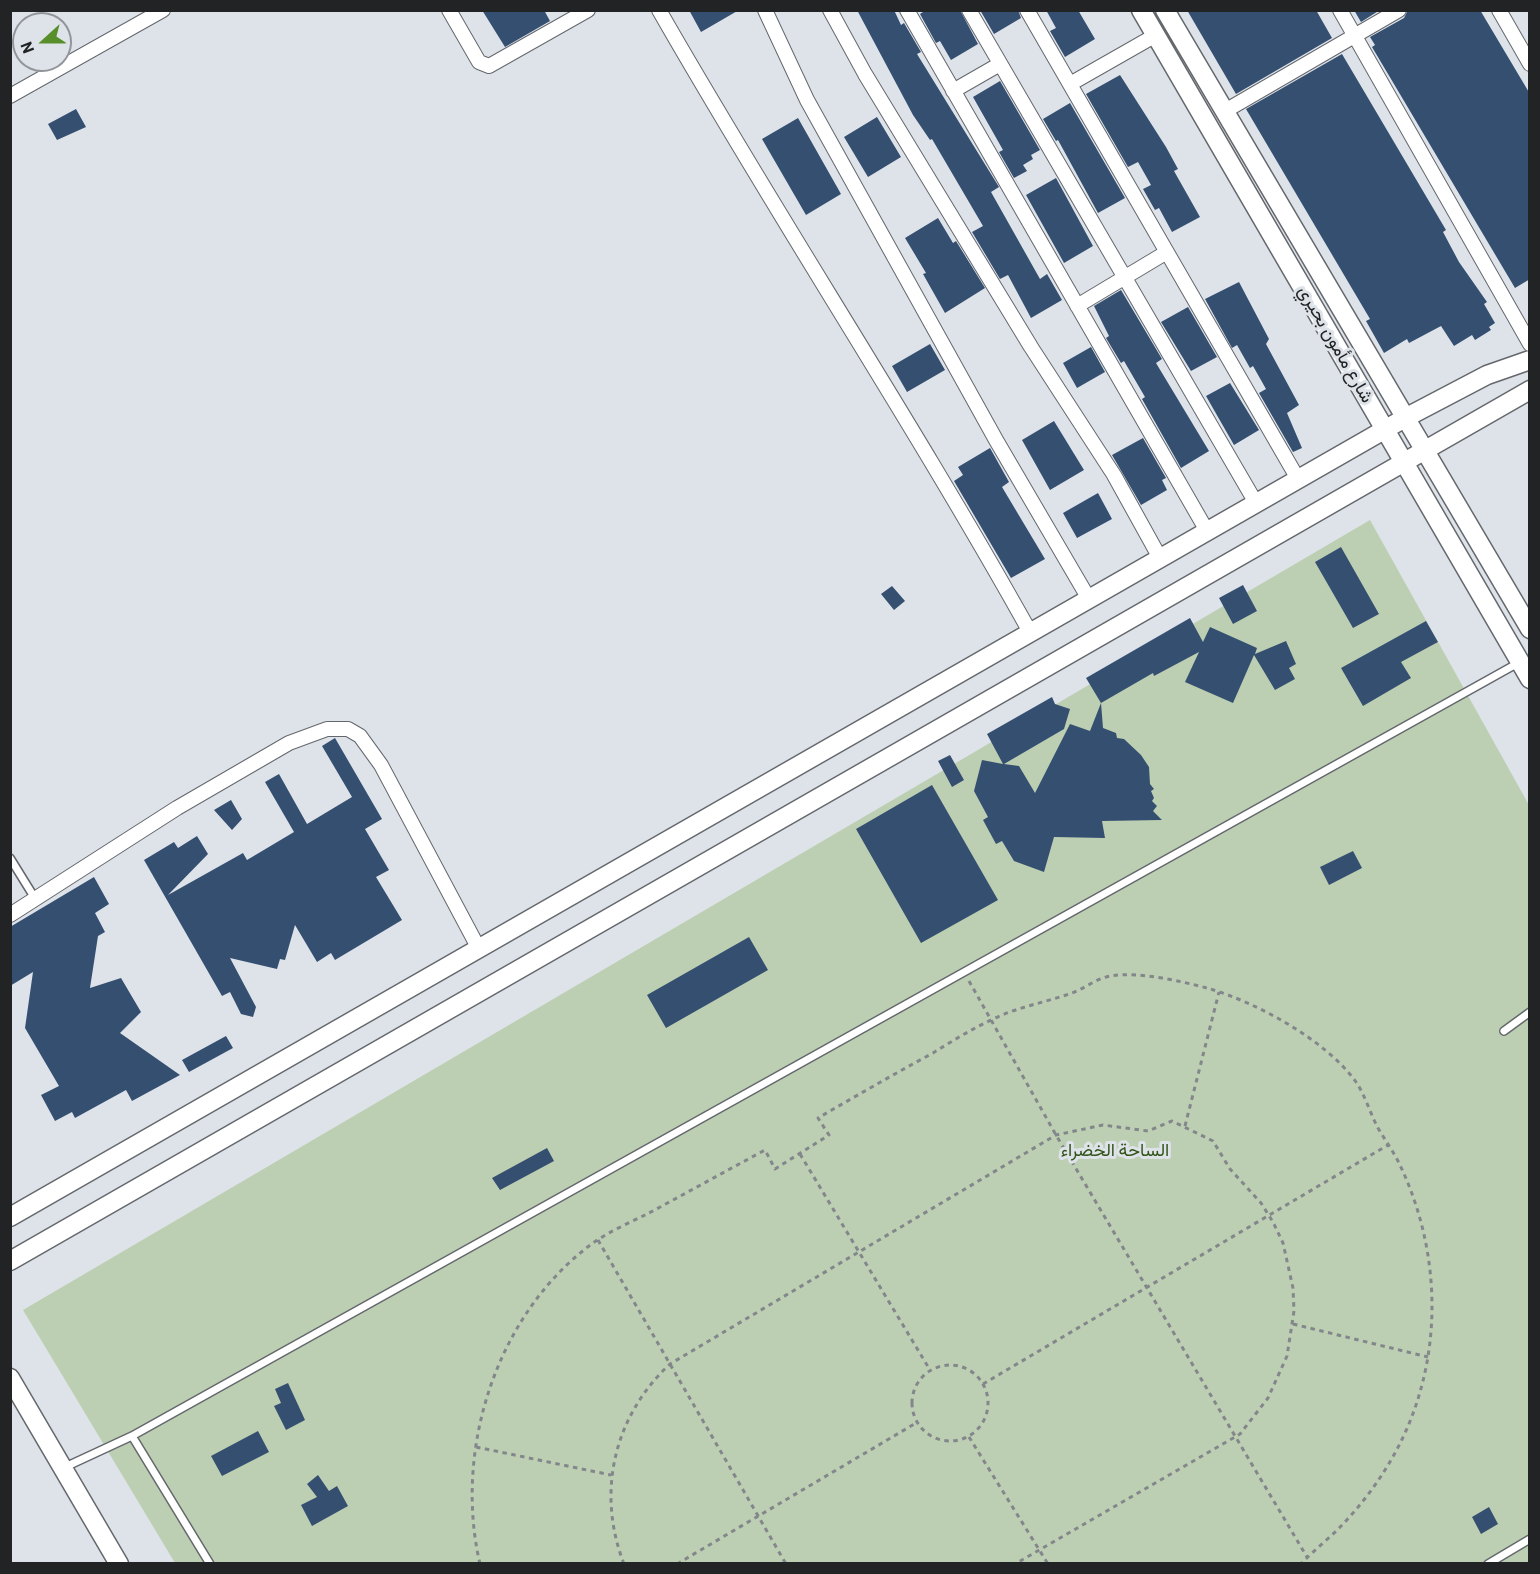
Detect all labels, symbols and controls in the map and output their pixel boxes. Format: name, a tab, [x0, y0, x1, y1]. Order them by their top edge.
north arrow	[12, 12, 72, 72]
text: N	[16, 40, 37, 56]
street label: شارع مأمون بحيري	[1294, 281, 1378, 407]
park label: الساحة الخضراء	[1061, 1139, 1169, 1161]

